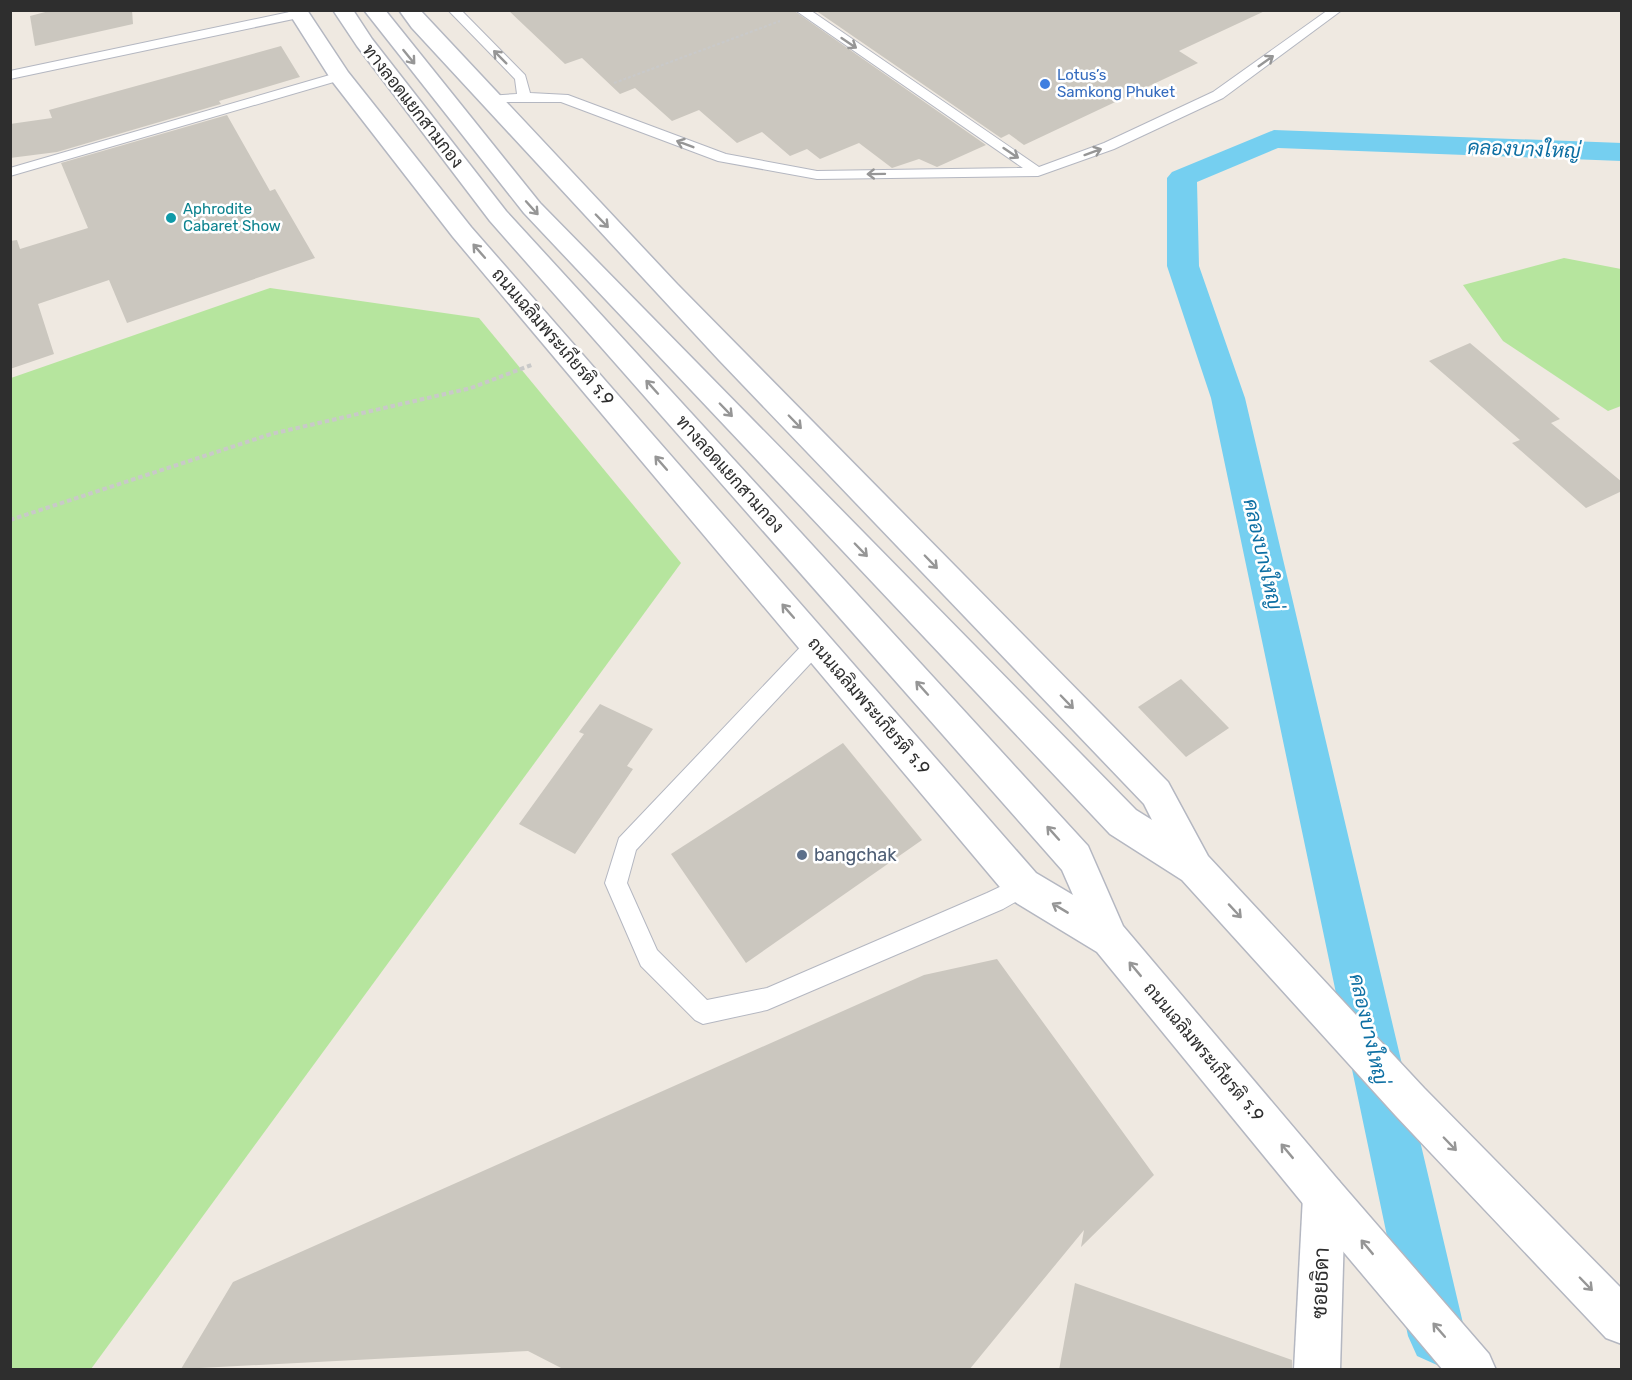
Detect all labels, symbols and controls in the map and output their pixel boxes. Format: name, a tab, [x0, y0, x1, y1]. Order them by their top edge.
one-way arrow	[841, 37, 857, 49]
street label: ทางลอดแยกสามกอง	[358, 40, 468, 172]
one-way arrow	[403, 49, 416, 65]
one-way arrow	[493, 49, 508, 64]
one-way arrow	[1257, 55, 1273, 67]
place label: Lotus’s Samkong Phuket	[1057, 66, 1175, 101]
marker: Lotus’s Samkong Phuket	[1038, 77, 1052, 91]
water label: คลองบางใหญ่	[1467, 134, 1582, 163]
one-way arrow	[676, 137, 695, 148]
one-way arrow	[1083, 145, 1102, 156]
one-way arrow	[1002, 147, 1018, 159]
one-way arrow	[866, 168, 886, 180]
place label: Aphrodite Cabaret Show	[183, 200, 281, 235]
one-way arrow	[526, 200, 539, 216]
marker: Aphrodite Cabaret Show	[164, 211, 178, 225]
one-way arrow	[595, 213, 609, 228]
one-way arrow	[472, 244, 486, 259]
street label: ถนนเฉลิมพระเกียรติ ร.9	[487, 262, 620, 410]
one-way arrow	[645, 380, 659, 395]
one-way arrow	[718, 402, 733, 417]
street label: ทางลอดแยกสามกอง	[671, 411, 789, 537]
one-way arrow	[788, 415, 803, 430]
one-way arrow	[654, 455, 667, 471]
water label: คลองบางใหญ่	[1239, 496, 1289, 613]
one-way arrow	[854, 542, 868, 557]
one-way arrow	[924, 555, 938, 570]
one-way arrow	[781, 604, 795, 619]
street label: ถนนเฉลิมพระเกียรติ ร.9	[803, 631, 936, 779]
one-way arrow	[915, 681, 929, 696]
one-way arrow	[1060, 694, 1074, 709]
one-way arrow	[1046, 826, 1060, 841]
place label: bangchak	[814, 844, 897, 866]
marker: bangchak	[795, 848, 809, 862]
one-way arrow	[1052, 902, 1069, 914]
one-way arrow	[1228, 903, 1242, 918]
one-way arrow	[1128, 962, 1142, 977]
water label: คลองบางใหญ่	[1345, 971, 1395, 1088]
street label: ถนนเฉลิมพระเกียรติ ร.9	[1139, 976, 1270, 1126]
one-way arrow	[1443, 1136, 1457, 1151]
one-way arrow	[1280, 1143, 1293, 1159]
one-way arrow	[1360, 1240, 1374, 1255]
street label: ซอยธิดา	[1306, 1247, 1334, 1319]
one-way arrow	[1578, 1277, 1593, 1292]
one-way arrow	[1432, 1323, 1446, 1338]

